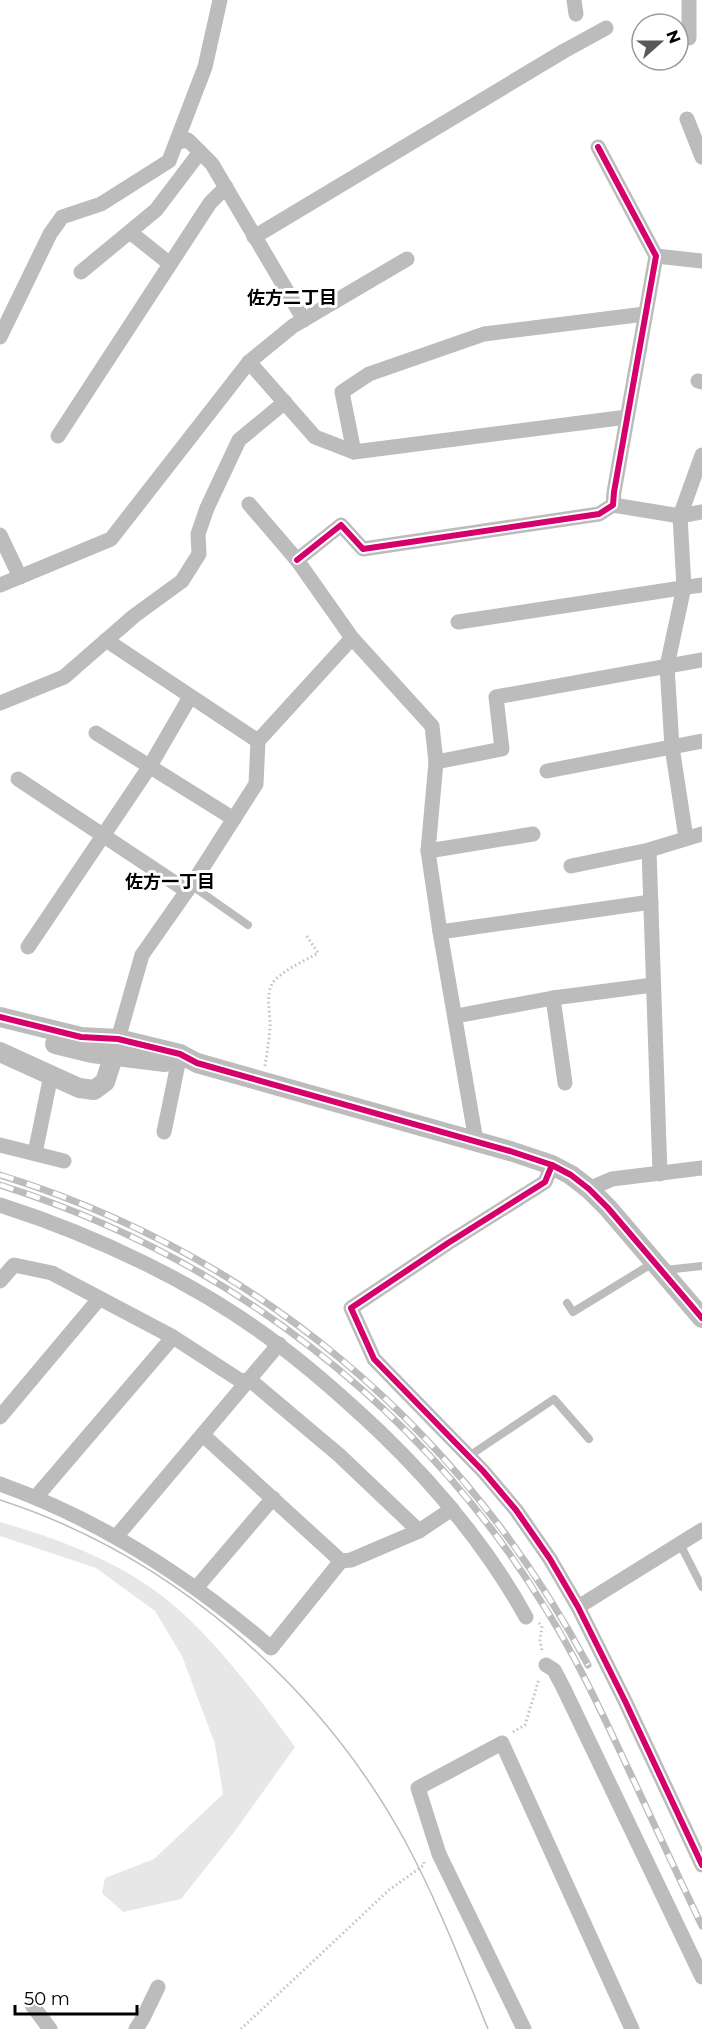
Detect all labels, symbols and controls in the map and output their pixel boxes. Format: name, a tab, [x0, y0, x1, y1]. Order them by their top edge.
north arrow	[630, 12, 690, 72]
text: N	[662, 27, 685, 46]
district label: 佐方二丁目	[247, 287, 337, 309]
district label: 佐方一丁目	[125, 871, 215, 893]
scale bar	[15, 1978, 136, 2016]
text: 50 m	[24, 1988, 70, 2010]

